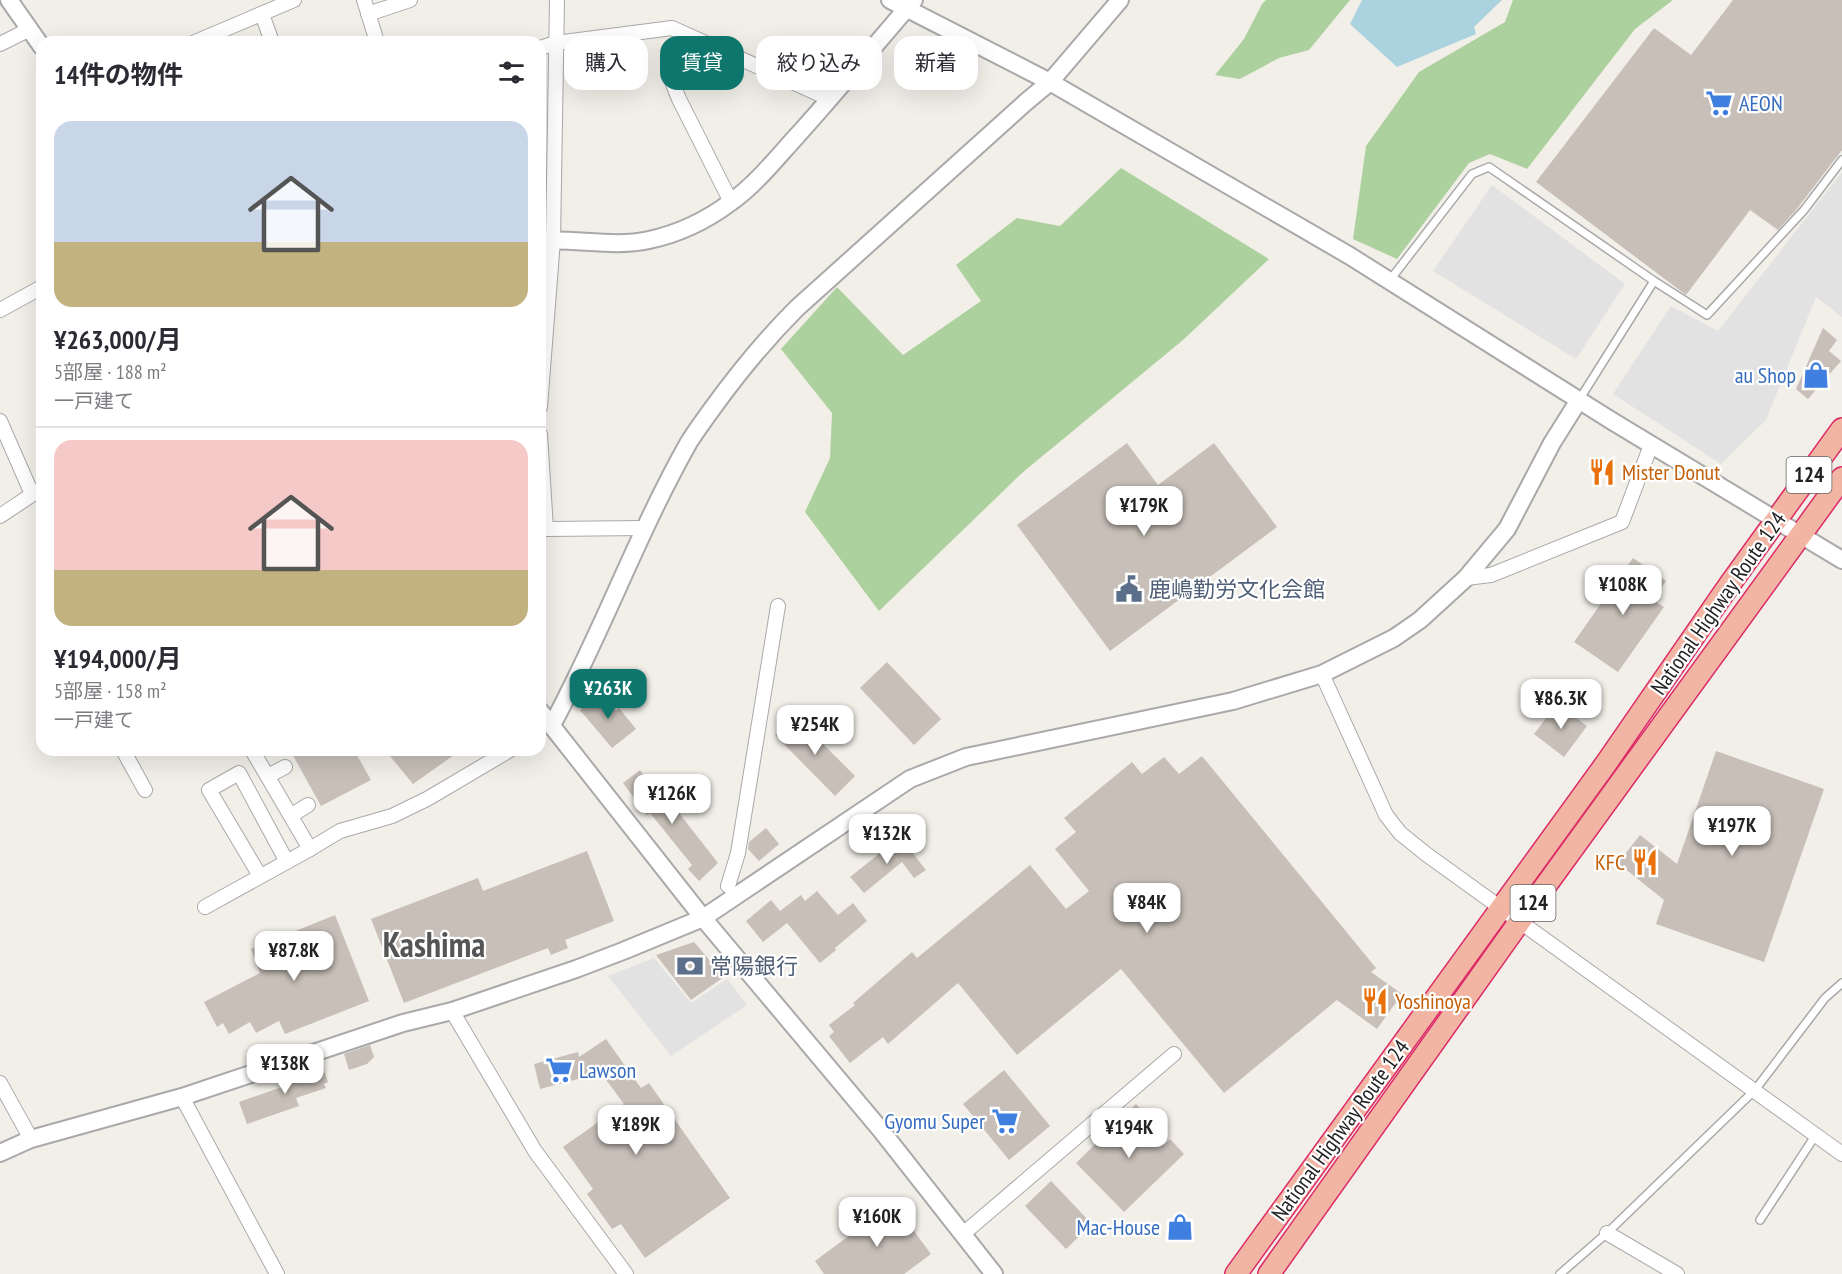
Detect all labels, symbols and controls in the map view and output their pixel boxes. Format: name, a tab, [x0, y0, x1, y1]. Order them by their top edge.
chip: 購入	[564, 36, 648, 90]
chip: 賃貸	[660, 36, 744, 90]
chip: 絞り込み	[756, 36, 882, 90]
chip: 新着	[894, 36, 978, 90]
icon: filters	[495, 56, 528, 89]
text: 14件の物件	[54, 58, 183, 91]
supermarket icon: AEON	[1704, 88, 1734, 118]
place label: AEON	[1739, 89, 1783, 117]
icon: home	[237, 160, 345, 268]
text: ¥263,000/月	[54, 323, 182, 356]
text: 5部屋 · 188 m²	[54, 359, 167, 385]
shop icon: au Shop	[1801, 360, 1831, 390]
place label: au Shop	[1735, 361, 1796, 389]
text: 一戸建て	[54, 388, 134, 414]
restaurant icon: Mister Donut	[1587, 457, 1617, 487]
road number: 124	[1786, 457, 1832, 493]
place label: Mister Donut	[1622, 458, 1720, 486]
icon: home	[237, 479, 345, 587]
pin: ¥179K	[1102, 486, 1186, 537]
text: ¥179K	[1120, 492, 1168, 518]
street label: National Highway Route 124	[1644, 506, 1792, 700]
pin: ¥108K	[1581, 565, 1665, 616]
text: ¥108K	[1599, 571, 1647, 597]
public building icon: 鹿嶋勤労文化会館	[1114, 574, 1144, 604]
place label: 鹿嶋勤労文化会館	[1149, 575, 1325, 603]
text: ¥194,000/月	[54, 642, 182, 675]
pin: ¥263K	[566, 669, 650, 720]
text: ¥263K	[584, 675, 632, 701]
text: 5部屋 · 158 m²	[54, 678, 167, 704]
pin: ¥86.3K	[1512, 679, 1610, 730]
text: ¥86.3K	[1535, 685, 1587, 711]
pin: ¥254K	[773, 705, 857, 756]
text: 一戸建て	[54, 707, 134, 733]
text: ¥254K	[791, 711, 839, 737]
pin: ¥126K	[630, 774, 714, 825]
text: ¥126K	[648, 780, 696, 806]
pin: ¥197K	[1690, 806, 1774, 857]
text: ¥197K	[1708, 812, 1756, 838]
pin: ¥132K	[845, 814, 929, 865]
text: ¥132K	[863, 820, 911, 846]
restaurant icon: KFC	[1630, 847, 1660, 877]
place label: KFC	[1595, 848, 1625, 876]
pin: ¥84K	[1111, 883, 1183, 934]
road number: 124	[1510, 885, 1556, 921]
text: ¥84K	[1127, 889, 1167, 915]
district label: Kashima	[383, 922, 485, 966]
pin: ¥87.8K	[245, 931, 343, 982]
text: ¥87.8K	[269, 937, 319, 963]
bank icon: 常陽銀行	[675, 951, 705, 981]
place label: 常陽銀行	[710, 952, 798, 980]
restaurant icon: Yoshinoya	[1360, 986, 1390, 1016]
place label: Yoshinoya	[1395, 987, 1471, 1015]
street label: National Highway Route 124	[1265, 1034, 1415, 1226]
pin: ¥138K	[243, 1044, 327, 1095]
text: ¥138K	[261, 1050, 309, 1076]
supermarket icon: Lawson	[544, 1055, 574, 1085]
place label: Lawson	[579, 1056, 636, 1084]
pin: ¥189K	[594, 1105, 678, 1156]
supermarket icon: Gyomu Super	[990, 1106, 1020, 1136]
place label: Gyomu Super	[884, 1107, 985, 1135]
pin: ¥194K	[1087, 1108, 1171, 1159]
text: ¥189K	[612, 1111, 660, 1137]
text: ¥194K	[1105, 1114, 1153, 1140]
pin: ¥160K	[835, 1197, 919, 1248]
text: ¥160K	[853, 1203, 901, 1229]
shop icon: Mac-House	[1165, 1212, 1195, 1242]
place label: Mac-House	[1076, 1213, 1160, 1241]

